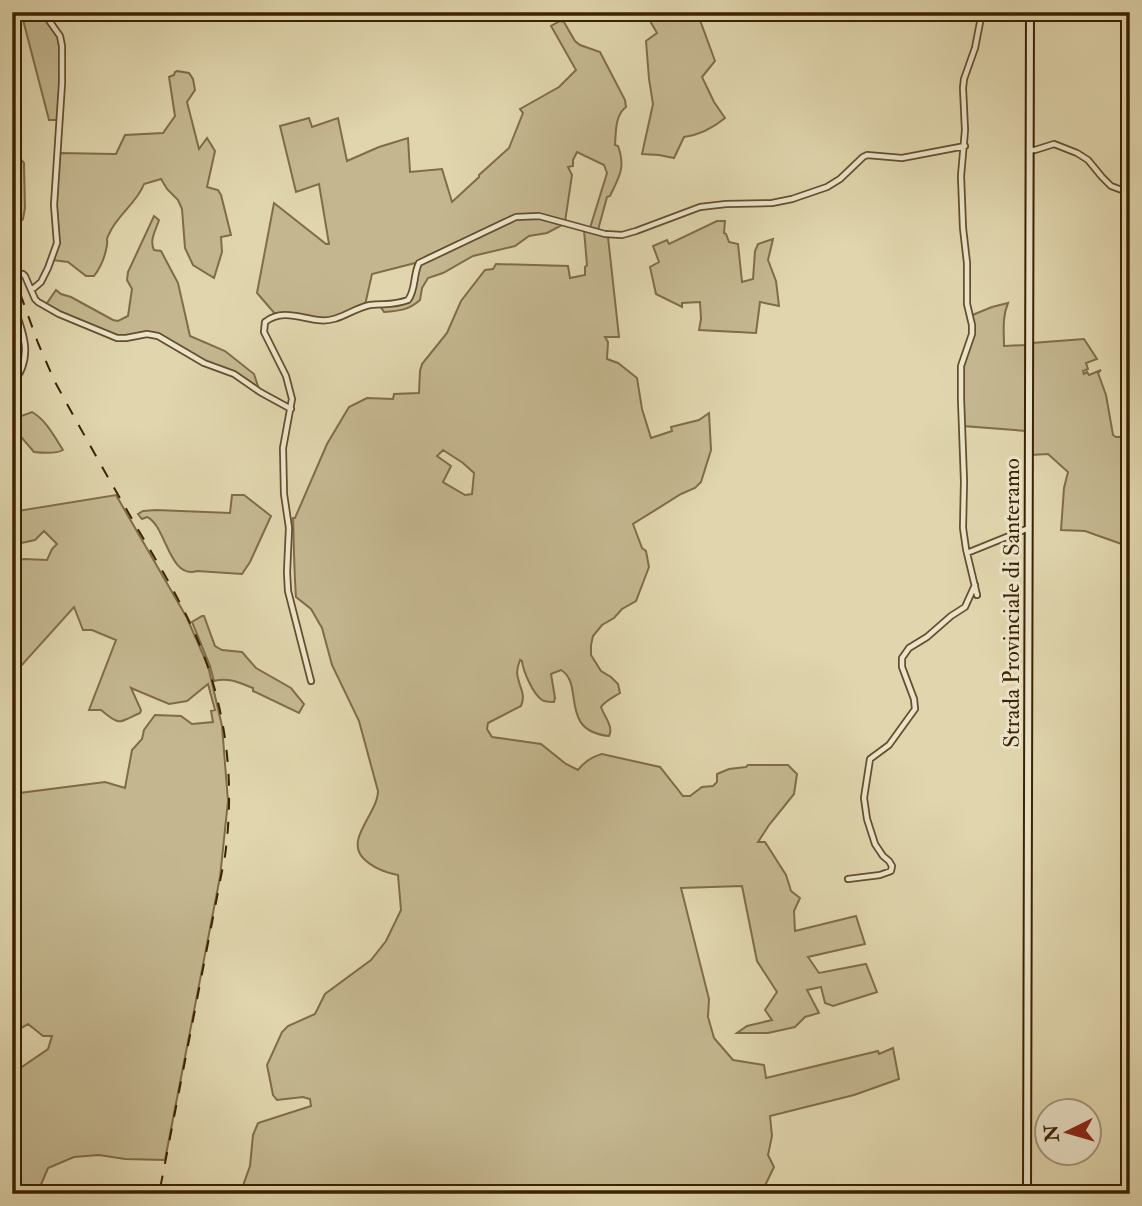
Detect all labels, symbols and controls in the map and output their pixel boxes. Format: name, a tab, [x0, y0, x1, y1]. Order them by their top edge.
street label: Strada Provinciale di Santeramo	[997, 458, 1026, 748]
north arrow	[1034, 1098, 1104, 1168]
text: N	[1039, 1123, 1065, 1144]

